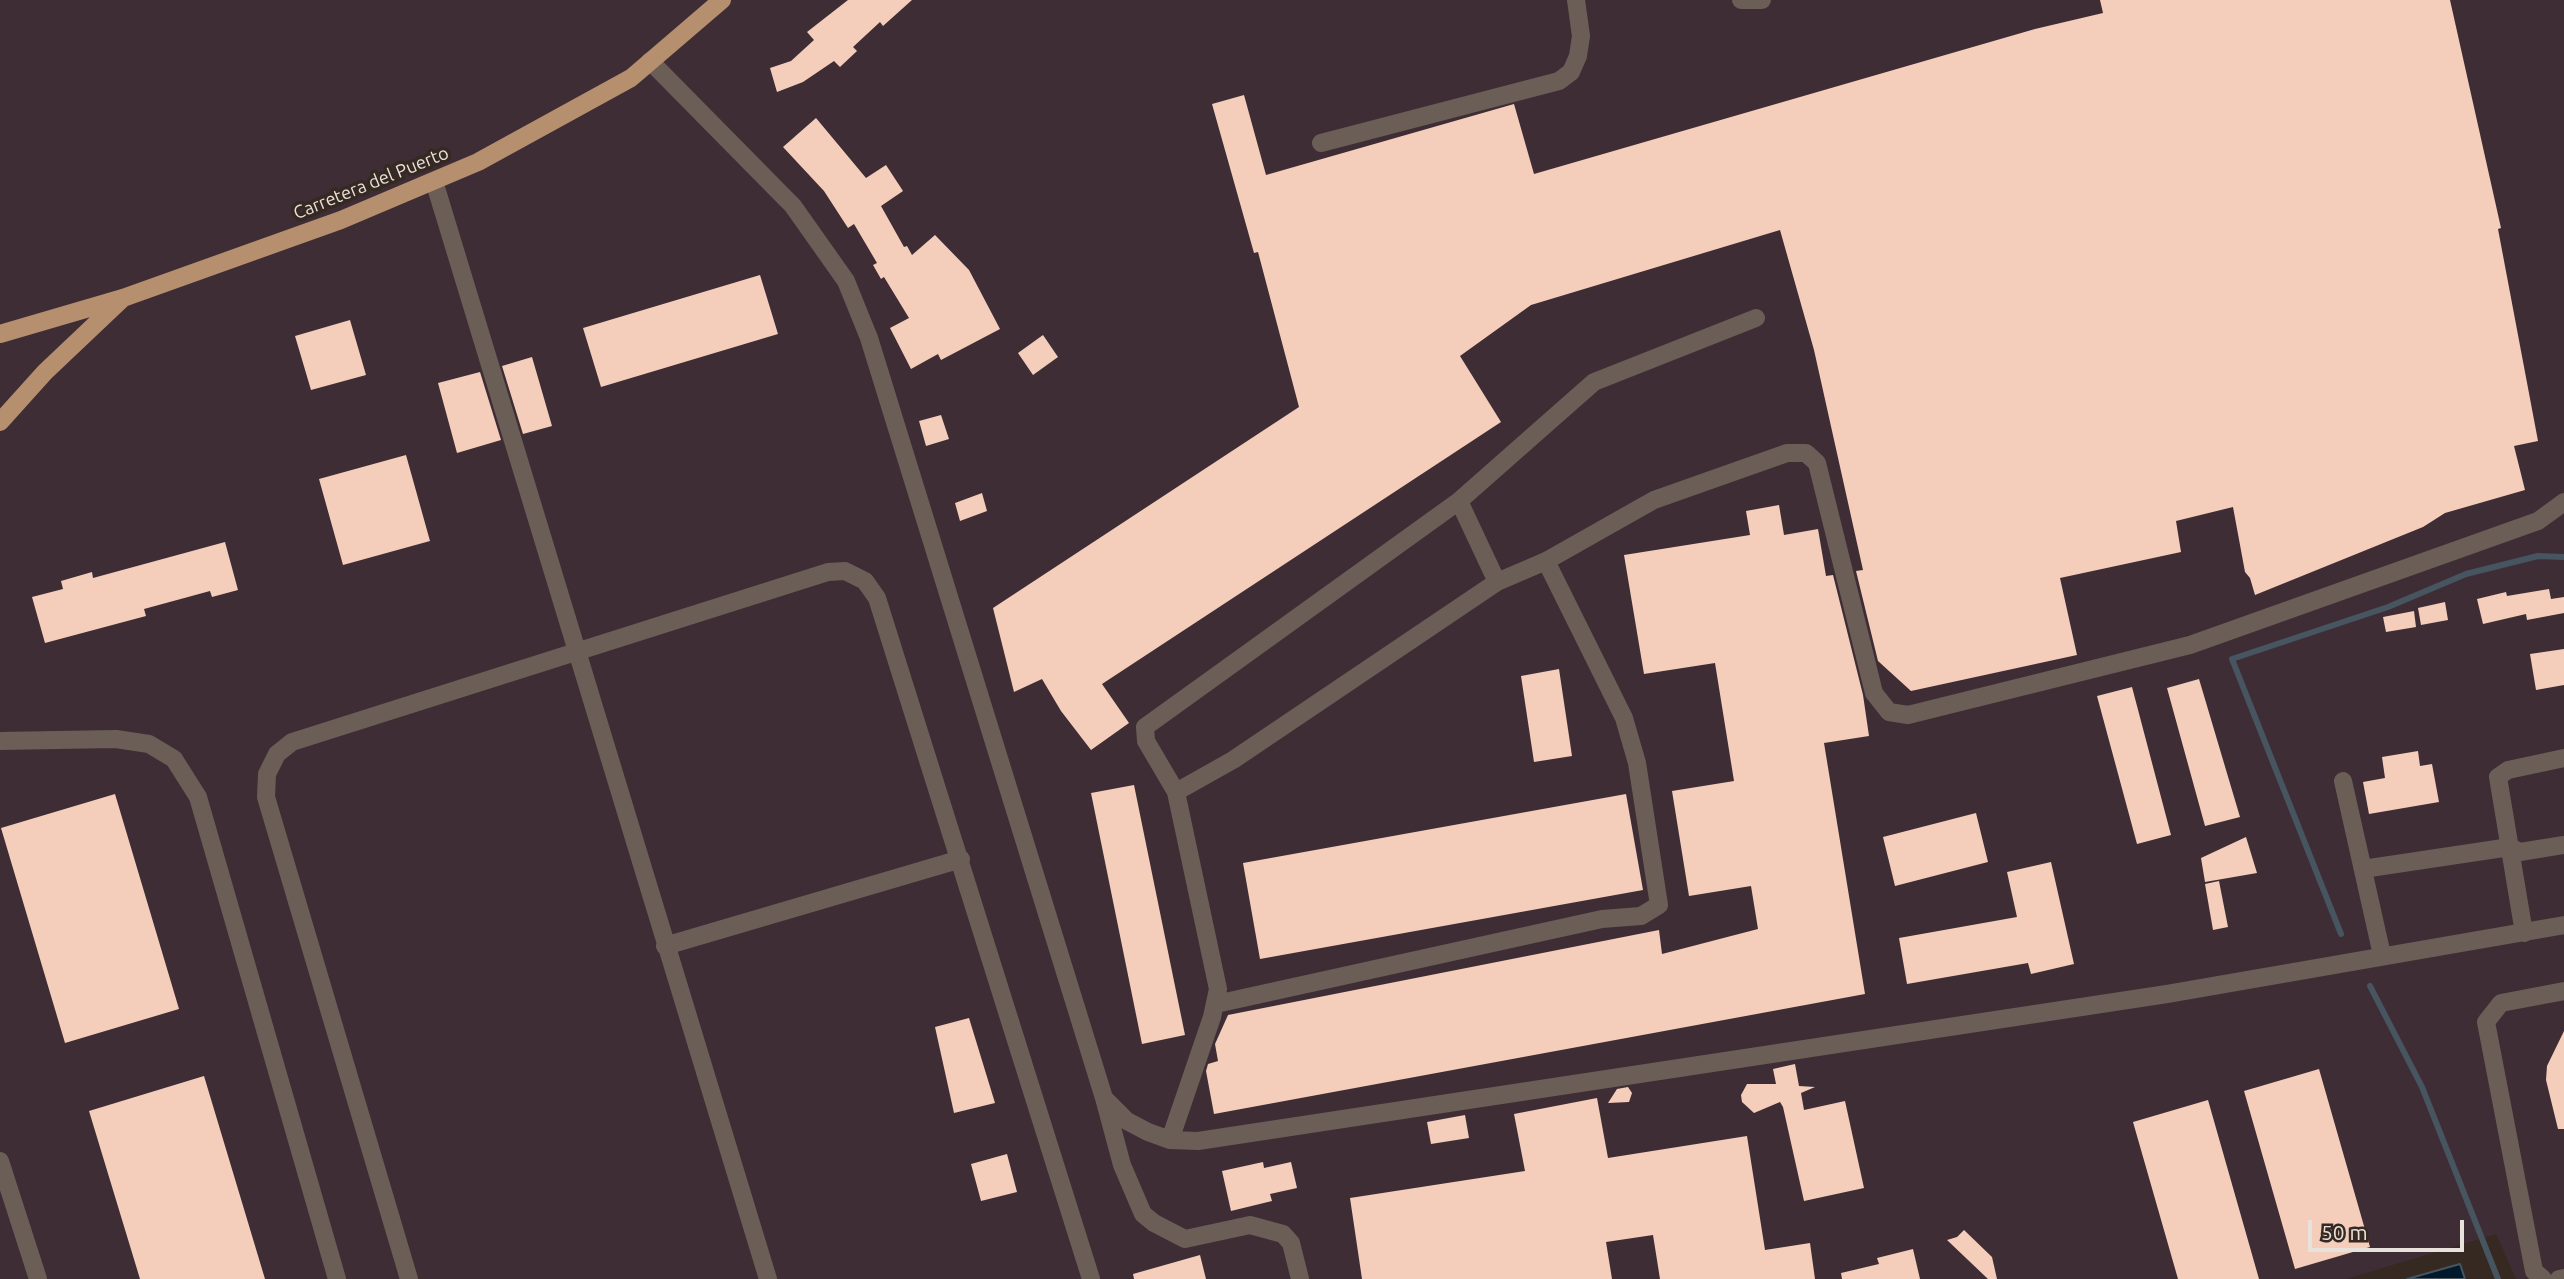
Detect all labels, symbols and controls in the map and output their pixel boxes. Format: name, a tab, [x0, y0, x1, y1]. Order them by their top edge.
street label: Carretera del Puerto	[290, 142, 452, 224]
scale bar	[2312, 1206, 2468, 1250]
text: 50 m	[2321, 1220, 2368, 1244]

